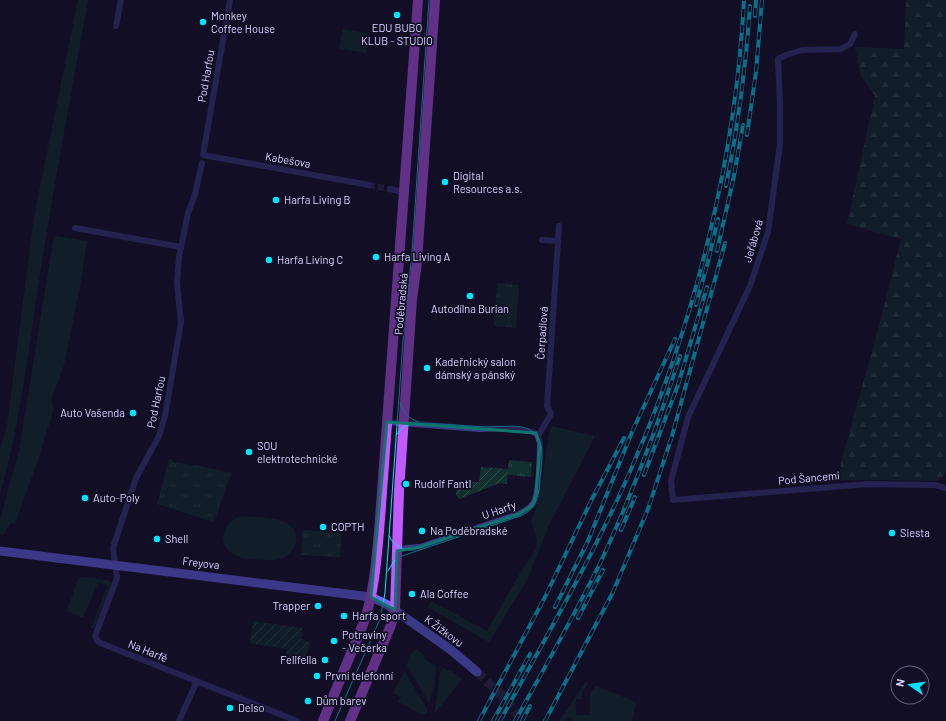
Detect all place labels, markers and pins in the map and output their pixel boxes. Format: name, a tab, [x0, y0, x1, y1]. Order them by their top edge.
place label: Monkey Coffee House	[211, 9, 275, 35]
marker: EDU BUBO KLUB - STUDIO	[392, 10, 402, 20]
marker: Monkey Coffee House	[198, 17, 208, 27]
place label: EDU BUBO KLUB - STUDIO	[361, 21, 433, 47]
place label: Digital Resources a.s.	[453, 169, 523, 195]
marker: Digital Resources a.s.	[440, 177, 450, 187]
place label: Harfa Living B	[284, 193, 351, 206]
marker: Harfa Living B	[271, 195, 281, 205]
place label: Harfa Living A	[384, 250, 451, 263]
marker: Harfa Living A	[371, 252, 381, 262]
place label: Harfa Living C	[277, 253, 343, 266]
marker: Harfa Living C	[264, 255, 274, 265]
marker: Autodílna Burian	[465, 291, 475, 301]
place label: Autodílna Burian	[431, 302, 509, 315]
place label: Kadeřnický salon dámský a pánský	[435, 355, 516, 381]
marker: Kadeřnický salon dámský a pánský	[422, 363, 432, 373]
place label: Auto Vašenda	[60, 406, 125, 419]
marker: Auto Vašenda	[128, 408, 138, 418]
place label: SOU elektrotechnické	[257, 439, 338, 465]
marker: SOU elektrotechnické	[244, 447, 254, 457]
place label: Rudolf Fantl	[414, 477, 471, 490]
marker: Rudolf Fantl	[401, 479, 411, 489]
place label: Auto-Poly	[93, 491, 140, 504]
marker: Auto-Poly	[80, 493, 90, 503]
place label: COPTH	[331, 520, 364, 533]
marker: COPTH	[318, 522, 328, 532]
place label: Na Poděbradské	[430, 524, 508, 537]
marker: Na Poděbradské	[417, 526, 427, 536]
place label: Siesta	[900, 526, 930, 539]
marker: Siesta	[887, 528, 897, 538]
place label: Shell	[165, 532, 188, 545]
marker: Shell	[152, 534, 162, 544]
place label: Ala Coffee	[420, 587, 469, 600]
marker: Ala Coffee	[407, 589, 417, 599]
place label: Trapper	[273, 599, 310, 612]
marker: Trapper	[313, 601, 323, 611]
place label: Harfa sport	[352, 609, 406, 622]
marker: Harfa sport	[339, 611, 349, 621]
place label: Potraviny - Večerka	[342, 628, 387, 654]
marker: Potraviny - Večerka	[329, 636, 339, 646]
place label: Fellfella	[280, 653, 317, 666]
marker: Fellfella	[320, 655, 330, 665]
place label: První telefonní	[325, 669, 394, 682]
marker: První telefonní	[312, 671, 322, 681]
place label: Dům barev	[316, 694, 366, 707]
marker: Dům barev	[303, 696, 313, 706]
place label: Delso	[238, 701, 264, 714]
marker: Delso	[225, 703, 235, 713]

